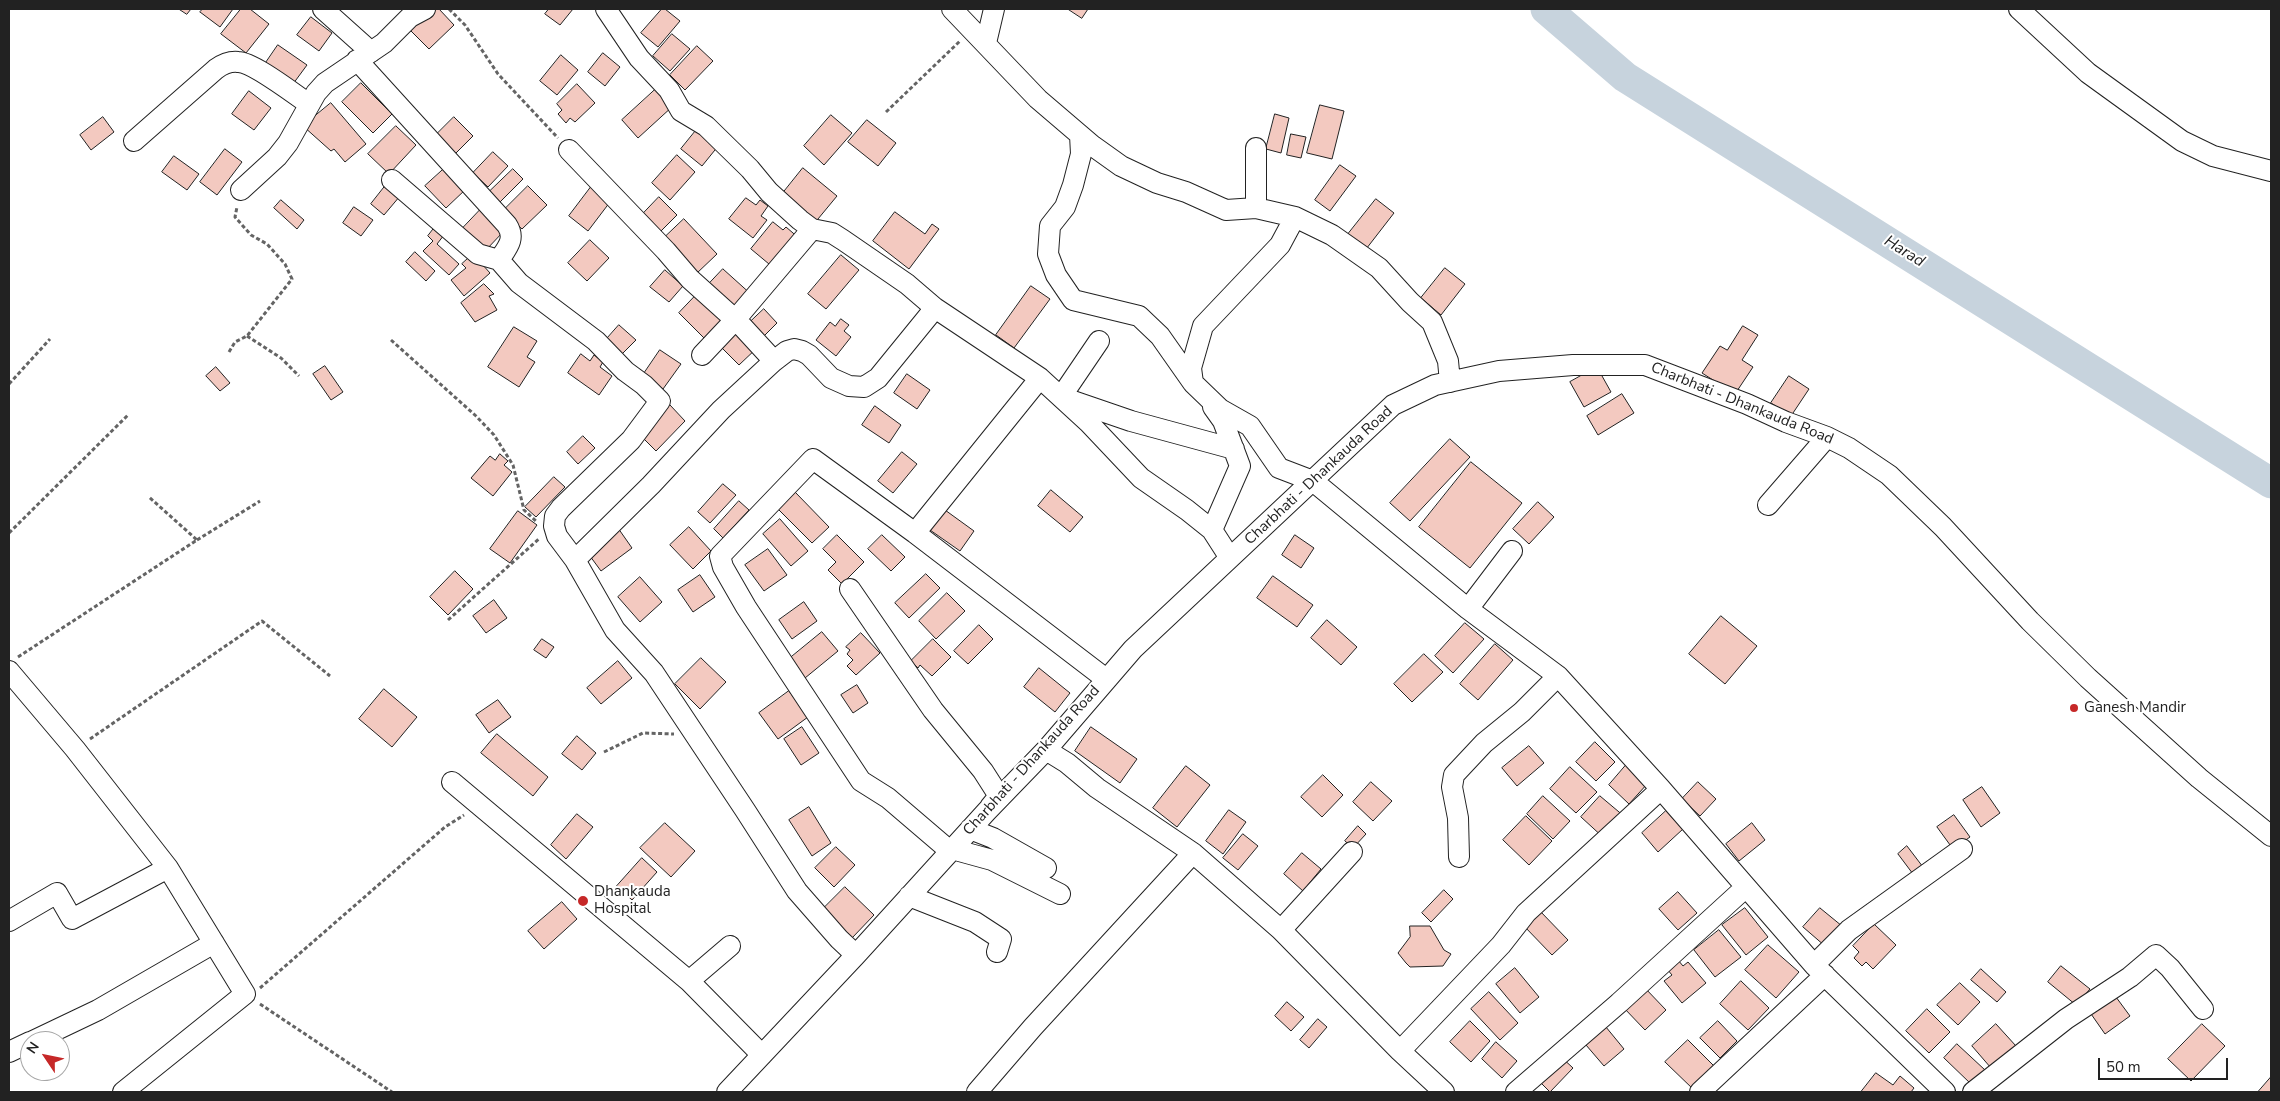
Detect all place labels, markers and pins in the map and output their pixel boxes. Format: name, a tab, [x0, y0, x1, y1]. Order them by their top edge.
place label: Ganesh Mandir	[2084, 699, 2186, 717]
marker: Ganesh Mandir	[2068, 702, 2080, 714]
place label: Dhankauda Hospital	[594, 883, 671, 918]
marker: Dhankauda Hospital	[576, 894, 590, 908]

